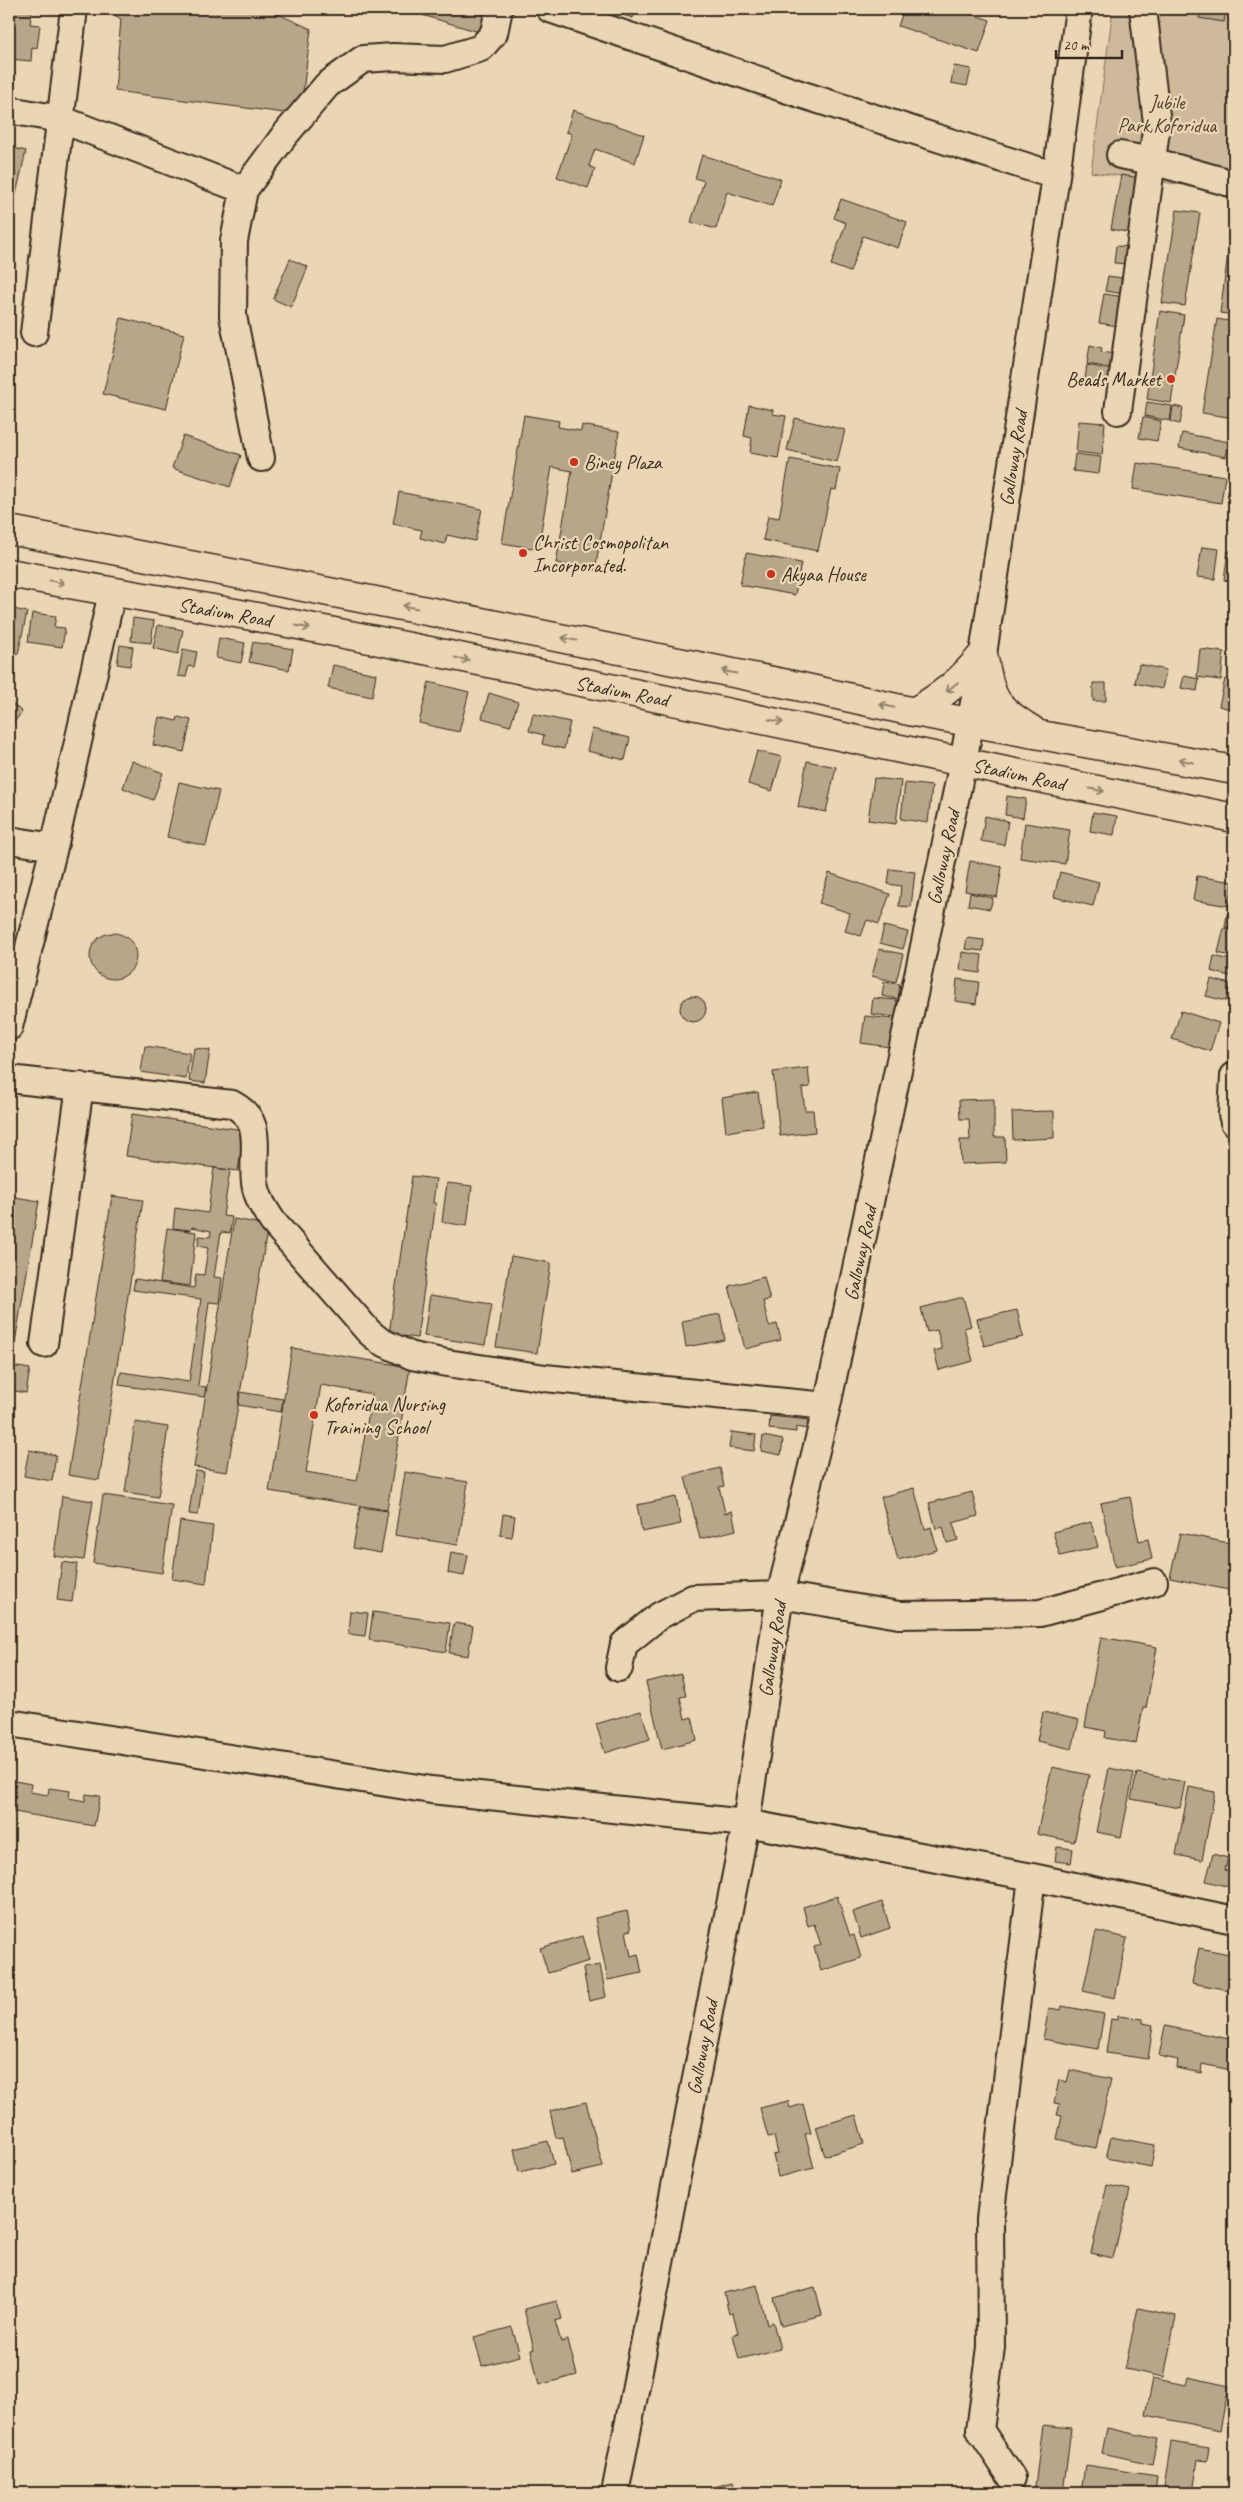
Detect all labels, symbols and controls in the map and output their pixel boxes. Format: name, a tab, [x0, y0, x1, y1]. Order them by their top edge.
scale bar	[1056, 28, 1122, 60]
text: 20 m	[1063, 36, 1090, 55]
park label: Jubile Park,Koforidua	[1118, 90, 1218, 138]
place label: Beads Market	[1066, 367, 1163, 392]
marker: Beads Market	[1165, 373, 1177, 385]
street label: Galloway Road	[994, 406, 1034, 507]
place label: Biney Plaza	[584, 450, 663, 475]
marker: Biney Plaza	[568, 456, 580, 468]
place label: Christ Cosmopolitan Incorporated.	[533, 530, 669, 578]
marker: Christ Cosmopolitan Incorporated.	[517, 547, 529, 559]
place label: Akyaa House	[781, 562, 867, 587]
marker: Akyaa House	[765, 568, 777, 580]
one-way arrow	[48, 578, 64, 587]
street label: Stadium Road	[176, 592, 276, 634]
one-way arrow	[403, 602, 419, 612]
one-way arrow	[294, 622, 310, 632]
one-way arrow	[562, 634, 578, 644]
one-way arrow	[453, 654, 469, 664]
one-way arrow	[721, 667, 737, 676]
street label: Stadium Road	[573, 670, 674, 713]
one-way arrow	[946, 682, 959, 693]
one-way arrow	[880, 701, 896, 710]
one-way arrow	[767, 717, 783, 727]
street label: Stadium Road	[970, 752, 1071, 797]
one-way arrow	[1179, 756, 1195, 765]
one-way arrow	[1088, 786, 1104, 795]
street label: Galloway Road	[921, 804, 966, 907]
street label: Galloway Road	[838, 1200, 883, 1303]
place label: Koforidua Nursing Training School	[324, 1392, 446, 1440]
marker: Koforidua Nursing Training School	[308, 1409, 320, 1421]
street label: Galloway Road	[753, 1597, 793, 1698]
street label: Galloway Road	[681, 1995, 725, 2097]

